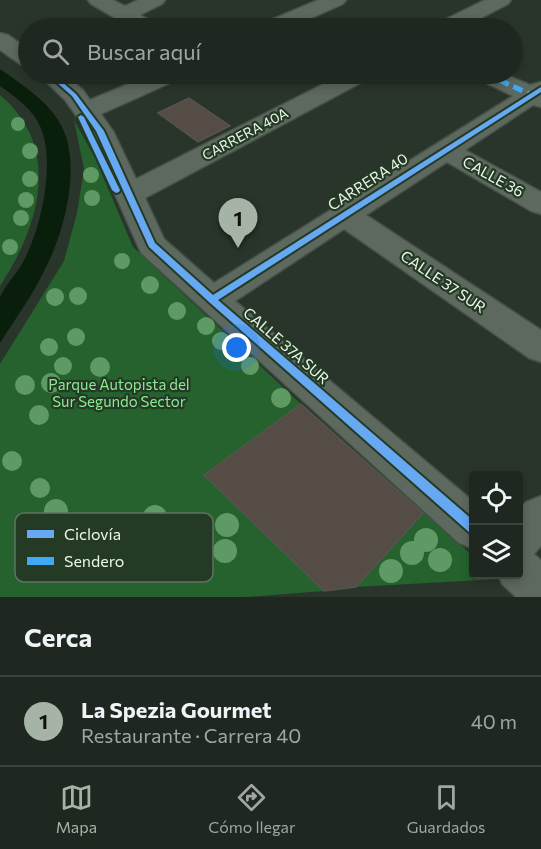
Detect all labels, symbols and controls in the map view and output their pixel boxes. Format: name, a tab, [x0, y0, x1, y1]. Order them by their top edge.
search box	[18, 18, 523, 84]
icon: search	[39, 35, 72, 68]
text: Buscar aquí	[87, 38, 201, 65]
street label: CARRERA 40A	[199, 104, 291, 163]
street label: CARRERA 40	[324, 149, 411, 214]
street label: CALLE 36	[460, 152, 527, 200]
pin: 1	[218, 198, 258, 248]
street label: CALLE 37 SUR	[398, 246, 489, 316]
street label: CALLE 37A SUR	[240, 303, 333, 387]
your location	[222, 333, 251, 362]
park label: Parque Autopista del Sur Segundo Sector	[48, 375, 190, 410]
map controls	[469, 471, 523, 579]
button: locate	[469, 471, 523, 525]
legend	[15, 513, 213, 582]
text: Ciclovía	[64, 524, 121, 543]
button: layers	[469, 525, 523, 579]
text: Sendero	[64, 551, 124, 570]
text: Cerca	[24, 621, 92, 652]
text: La Spezia Gourmet	[81, 696, 271, 723]
text: 1	[39, 709, 48, 733]
text: 40 m	[471, 709, 517, 733]
text: Restaurante · Carrera 40	[81, 723, 301, 747]
tab: Mapa	[56, 781, 97, 836]
tab: Cómo llegar	[208, 781, 295, 836]
tab: Guardados	[407, 781, 485, 836]

